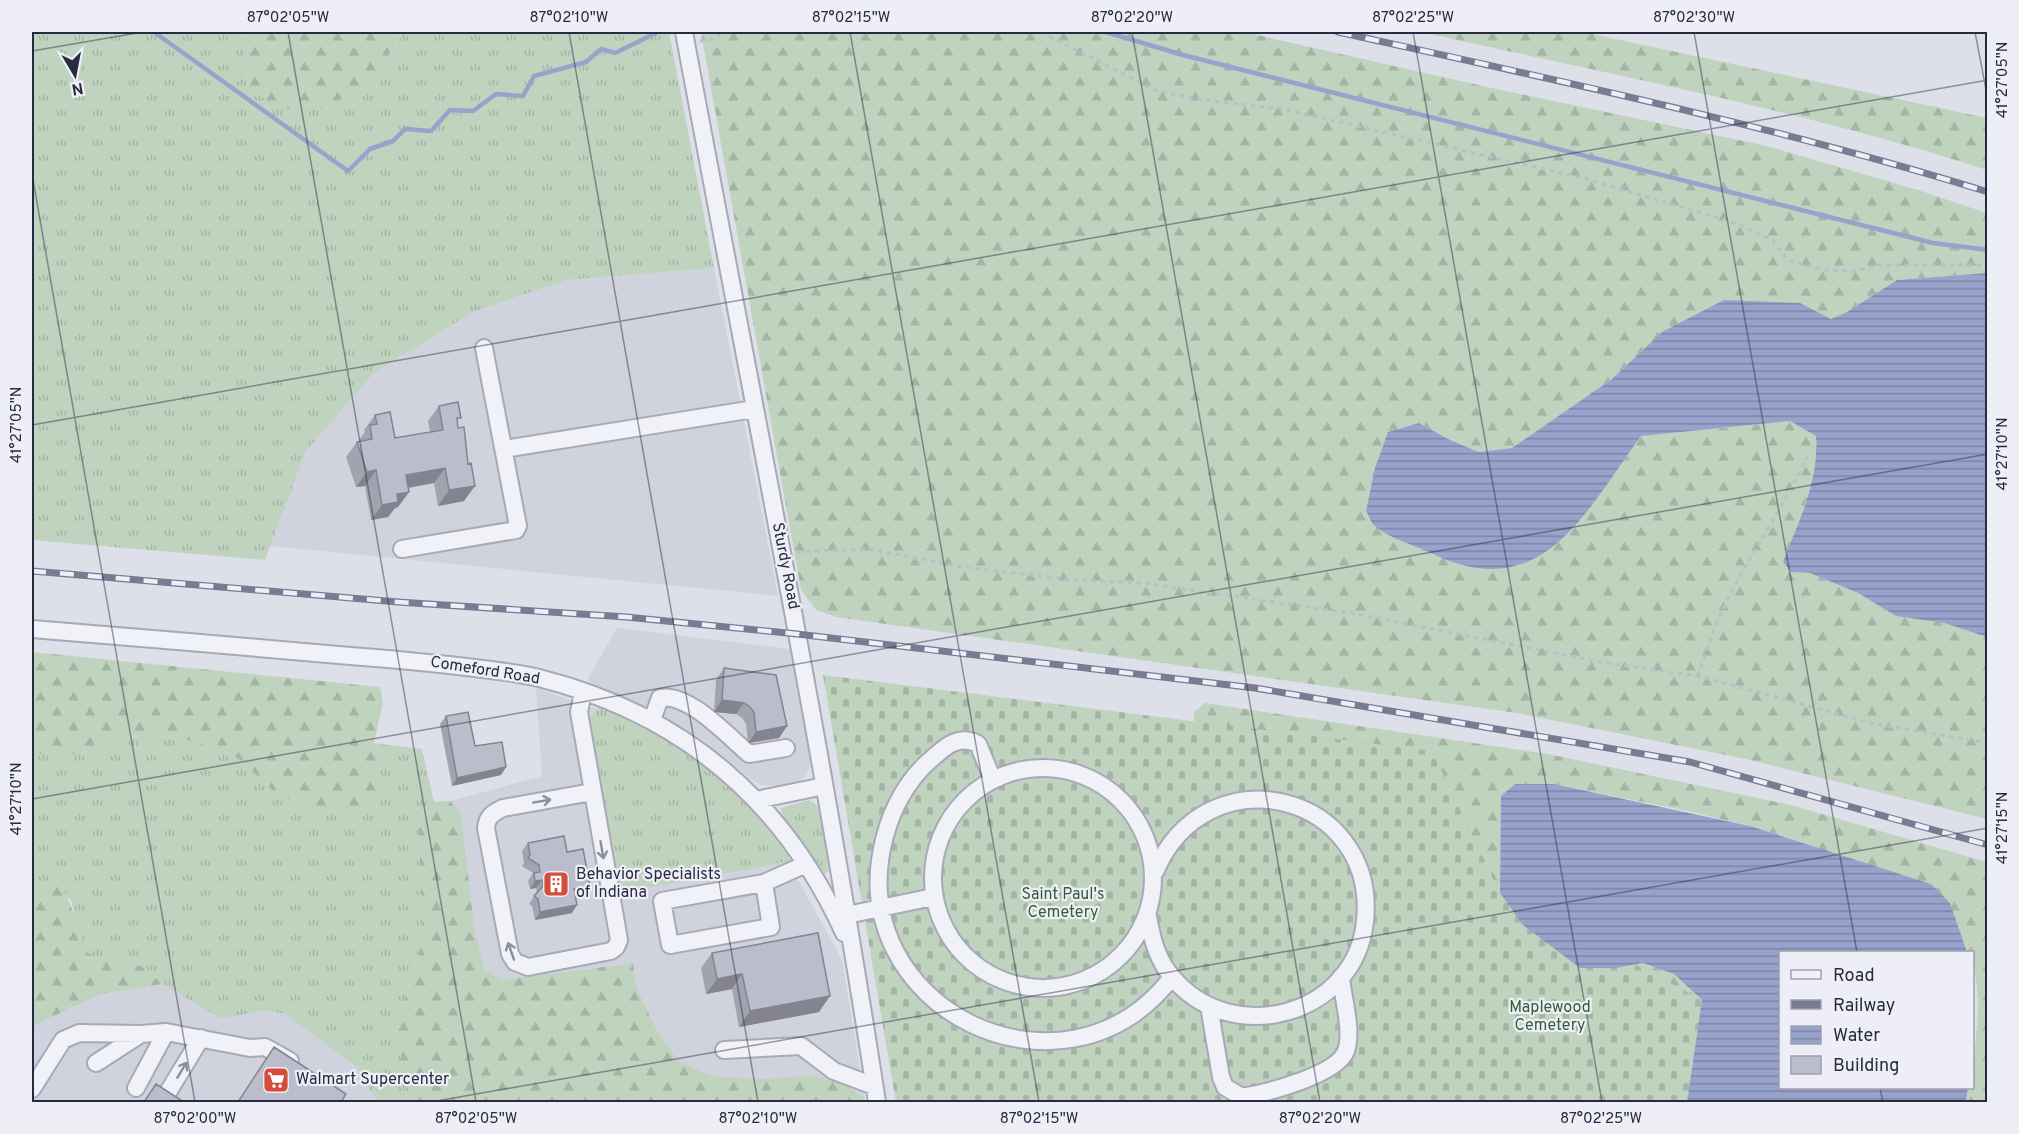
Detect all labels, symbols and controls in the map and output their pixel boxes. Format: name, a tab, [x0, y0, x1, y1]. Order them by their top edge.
text: 87°02'05"W	[247, 9, 329, 28]
text: 87°02'10"W	[530, 9, 608, 28]
text: 87°02'15"W	[812, 9, 890, 28]
text: 87°02'20"W	[1091, 9, 1173, 28]
text: 87°02'25"W	[1372, 9, 1454, 28]
text: 87°02'30"W	[1653, 9, 1735, 28]
text: 41°27'05"N	[1994, 42, 2013, 118]
north arrow	[45, 45, 105, 105]
text: N	[70, 77, 85, 99]
text: 41°27'05"N	[8, 387, 27, 463]
text: 41°27'10"N	[1994, 417, 2013, 491]
street label: Sturdy Road	[767, 521, 803, 611]
street label: Comeford Road	[429, 652, 541, 690]
text: 41°27'10"N	[8, 762, 27, 836]
text: 41°27'15"N	[1994, 792, 2013, 864]
one-way arrow	[532, 795, 552, 806]
one-way arrow	[597, 839, 608, 859]
place label: Behavior Specialists of Indiana	[576, 865, 721, 903]
building icon: Behavior Specialists of Indiana	[541, 869, 571, 899]
park label: Saint Paul's Cemetery	[1022, 885, 1104, 923]
one-way arrow	[505, 942, 516, 961]
legend	[1779, 951, 1974, 1089]
text: Road	[1833, 965, 1875, 988]
text: Railway	[1833, 995, 1895, 1018]
park label: Maplewood Cemetery	[1509, 998, 1591, 1036]
text: Water	[1833, 1025, 1880, 1048]
text: Building	[1833, 1055, 1899, 1078]
one-way arrow	[176, 1062, 188, 1079]
supermarket icon: Walmart Supercenter	[261, 1065, 291, 1095]
place label: Walmart Supercenter	[296, 1070, 449, 1090]
text: 87°02'00"W	[154, 1110, 236, 1129]
text: 87°02'05"W	[435, 1110, 517, 1129]
text: 87°02'10"W	[719, 1110, 797, 1129]
text: 87°02'15"W	[1000, 1110, 1078, 1129]
text: 87°02'20"W	[1279, 1110, 1361, 1129]
text: 87°02'25"W	[1560, 1110, 1642, 1129]

